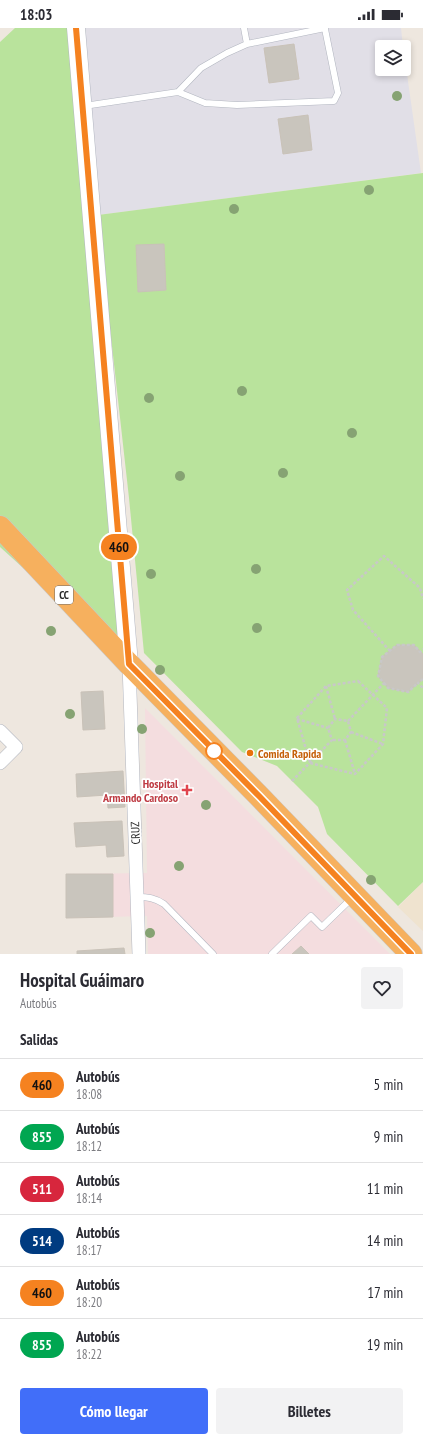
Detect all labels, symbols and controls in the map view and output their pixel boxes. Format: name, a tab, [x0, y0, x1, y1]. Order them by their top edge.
text: 18:03	[20, 5, 52, 24]
map controls	[375, 40, 411, 76]
button: layers	[375, 40, 411, 76]
line badge: 460	[96, 534, 142, 560]
text: 460	[109, 538, 129, 556]
road number: CC	[55, 586, 73, 604]
unlabelled marker	[205, 742, 223, 760]
place label: Comida Rapida	[258, 746, 321, 761]
marker: Comida Rapida	[245, 748, 255, 758]
place label: Hospital Armando Cardoso	[102, 776, 179, 805]
marker: Hospital Armando Cardoso	[181, 784, 193, 796]
street label: CRUZ	[127, 821, 143, 845]
button: heart	[361, 967, 403, 1009]
text: Hospital Guáimaro	[20, 968, 144, 992]
text: Autobús	[20, 995, 57, 1012]
text: Salidas	[20, 1030, 58, 1049]
text: Autobús	[76, 1067, 120, 1086]
text: 5 min	[373, 1075, 403, 1094]
text: 460	[32, 1076, 52, 1094]
text: 18:08	[76, 1086, 102, 1103]
text: Autobús	[76, 1119, 120, 1138]
text: 9 min	[373, 1127, 403, 1146]
text: 855	[32, 1128, 52, 1146]
text: 18:12	[76, 1138, 102, 1155]
text: Autobús	[76, 1171, 120, 1190]
text: 11 min	[367, 1179, 403, 1198]
text: 511	[32, 1180, 52, 1198]
text: 18:14	[76, 1190, 102, 1207]
text: Autobús	[76, 1223, 120, 1242]
text: 14 min	[367, 1231, 403, 1250]
text: 514	[32, 1232, 52, 1250]
text: 18:17	[76, 1242, 102, 1259]
text: Autobús	[76, 1275, 120, 1294]
text: 17 min	[367, 1283, 403, 1302]
text: 460	[32, 1284, 52, 1302]
text: 18:20	[76, 1294, 102, 1311]
text: Autobús	[76, 1327, 120, 1346]
text: 19 min	[367, 1335, 403, 1354]
text: 855	[32, 1336, 52, 1354]
text: 18:22	[76, 1346, 102, 1363]
button: Cómo llegar	[20, 1388, 208, 1434]
button: Billetes	[216, 1388, 403, 1434]

